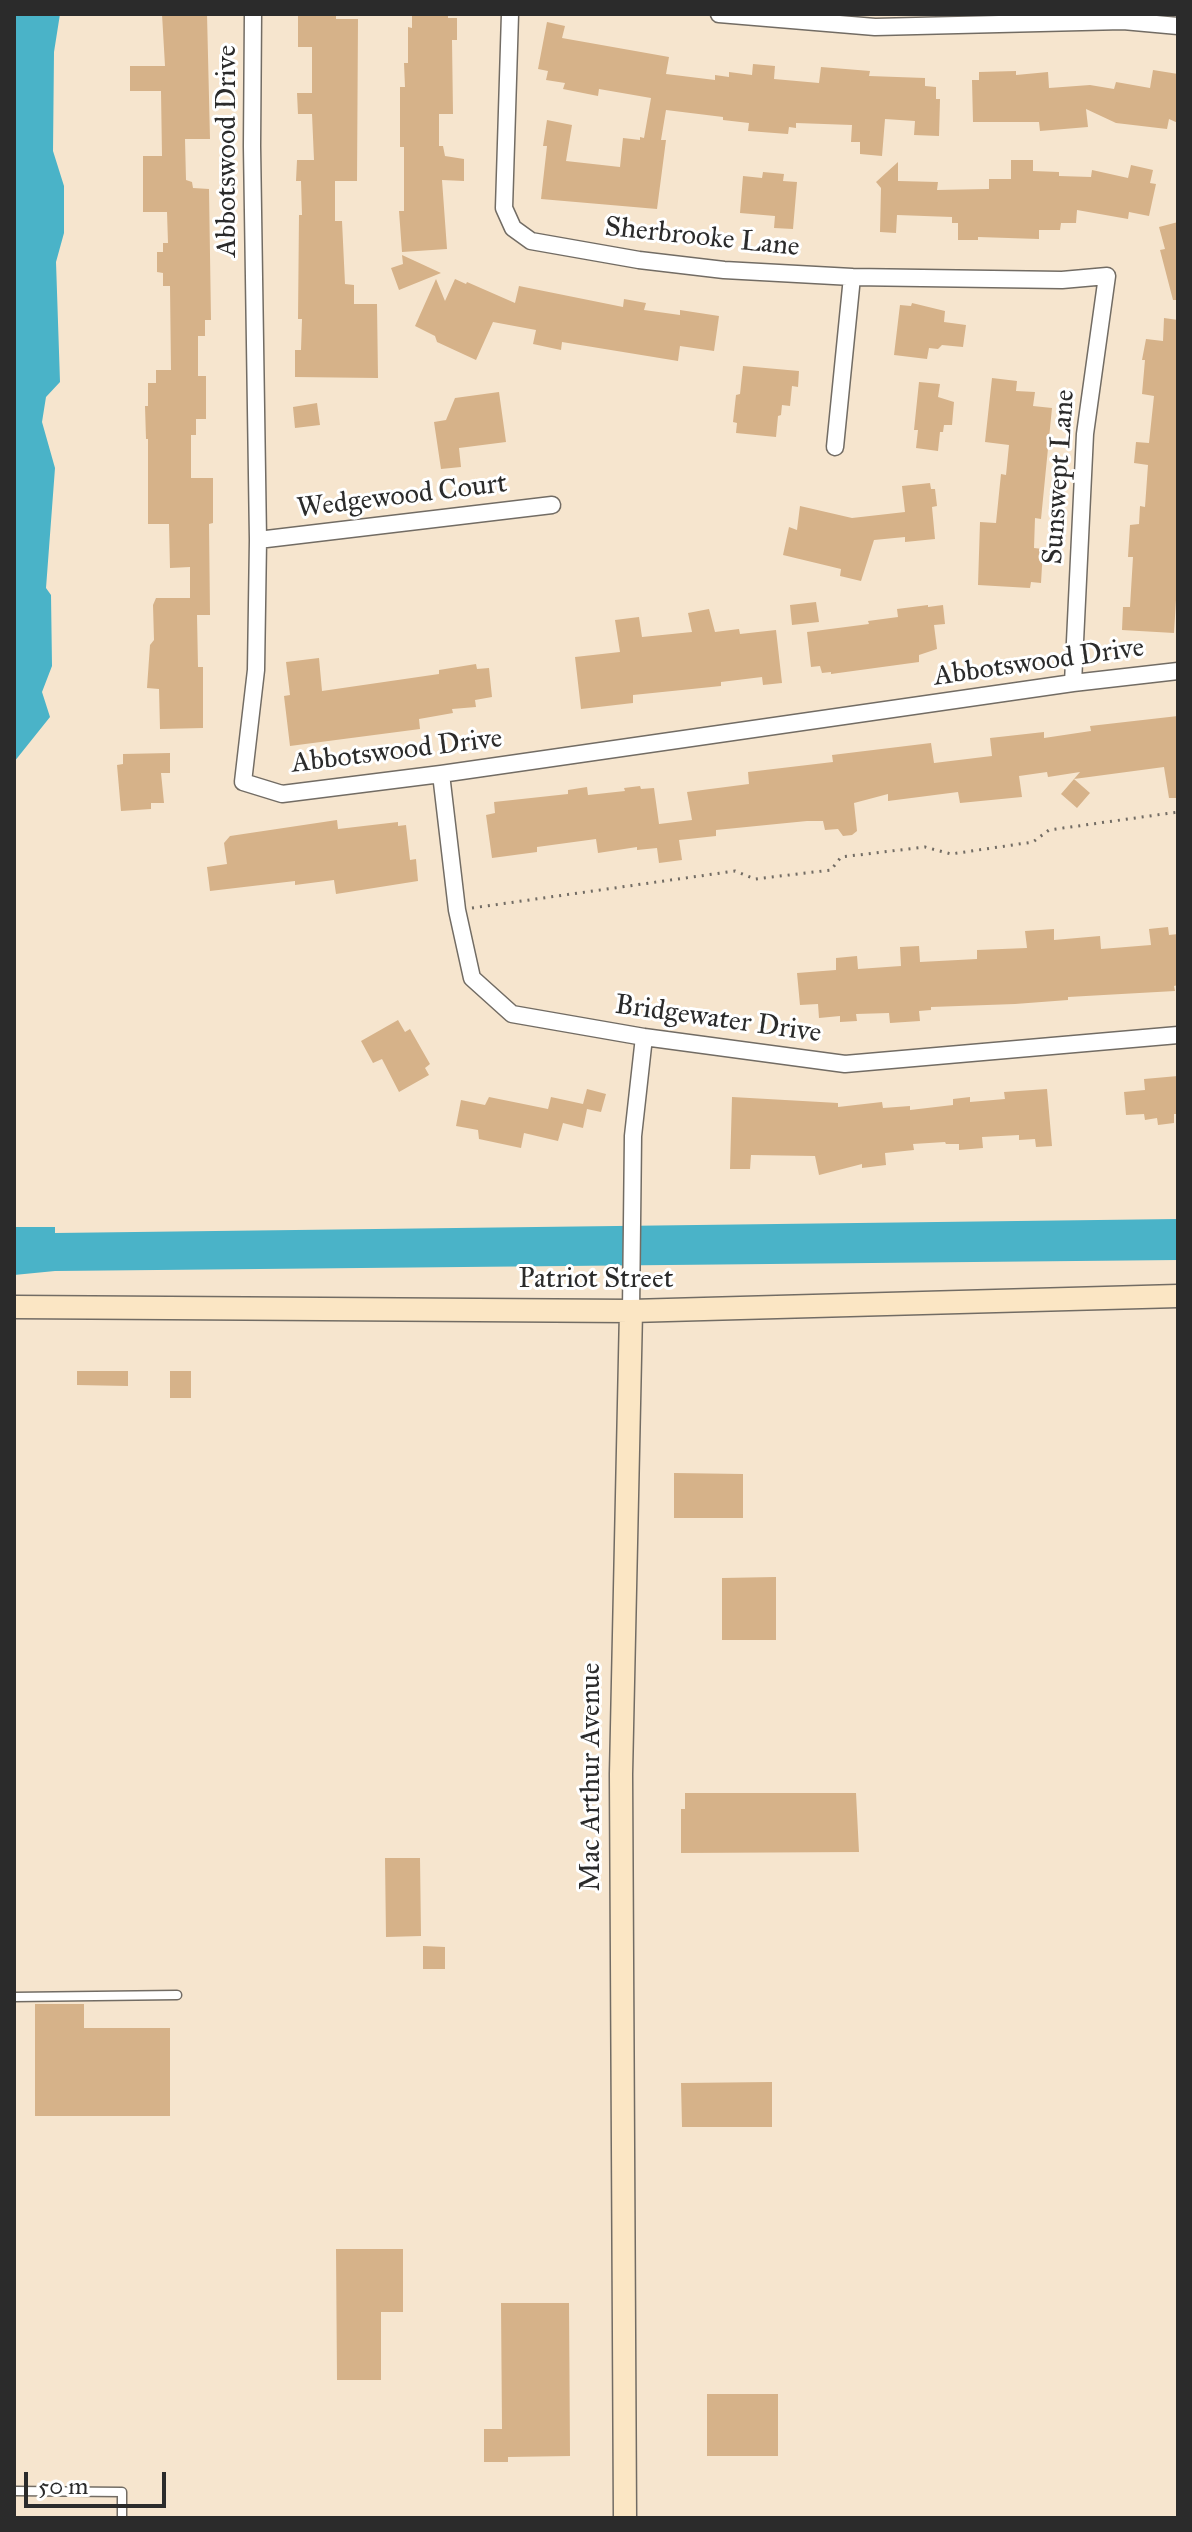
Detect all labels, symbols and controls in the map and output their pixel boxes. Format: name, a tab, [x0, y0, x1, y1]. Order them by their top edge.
street label: Abbotswood Drive	[211, 45, 245, 257]
street label: Sherbrooke Lane	[603, 211, 801, 265]
street label: Sunswept Lane	[1037, 388, 1083, 566]
street label: Wedgewood Court	[295, 467, 509, 527]
street label: Abbotswood Drive	[932, 632, 1146, 694]
street label: Abbotswood Drive	[290, 722, 504, 782]
street label: Bridgewater Drive	[613, 989, 823, 1051]
street label: Patriot Street	[518, 1263, 674, 1297]
street label: Mac Arthur Avenue	[575, 1663, 609, 1891]
scale bar	[28, 2456, 170, 2506]
text: 50 m	[38, 2471, 88, 2501]

